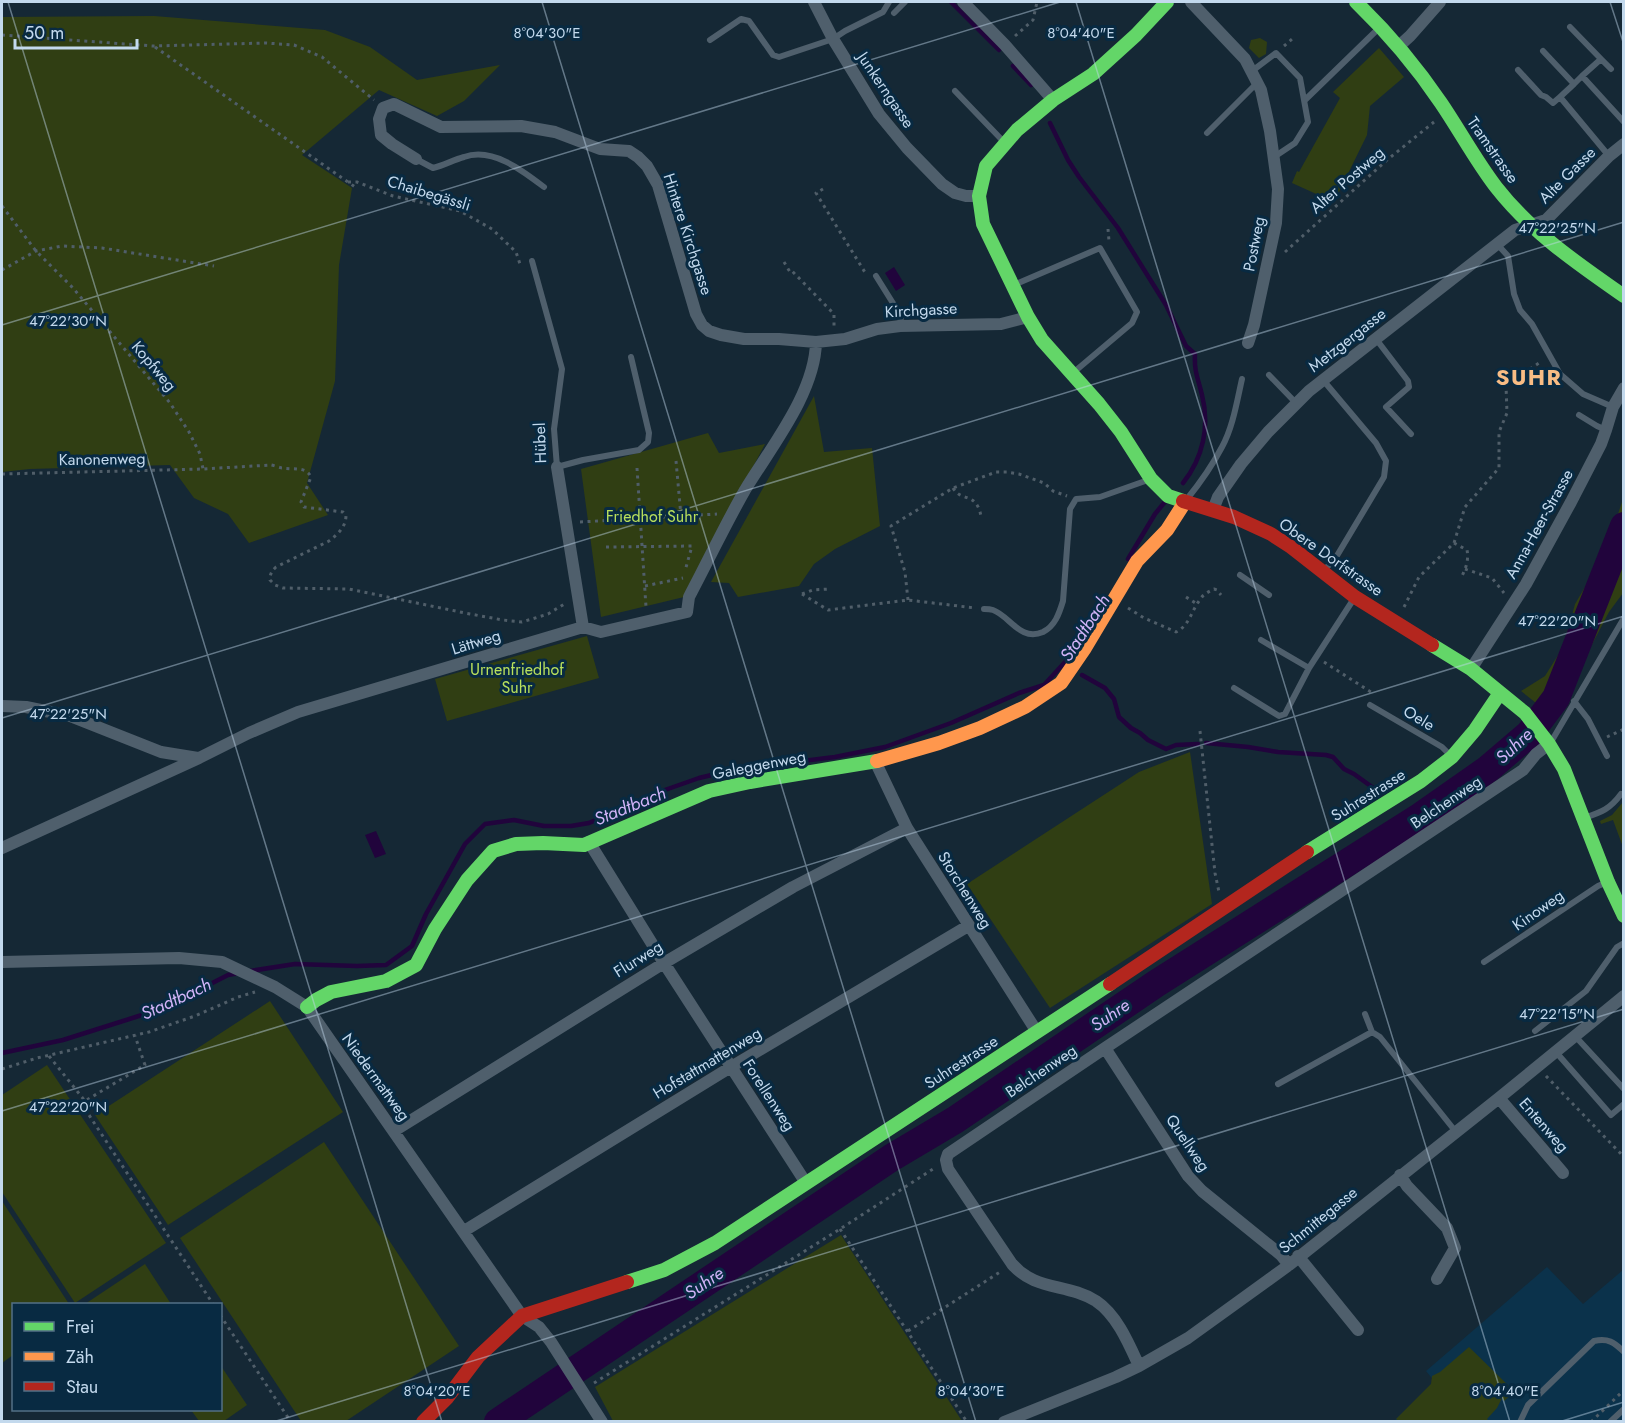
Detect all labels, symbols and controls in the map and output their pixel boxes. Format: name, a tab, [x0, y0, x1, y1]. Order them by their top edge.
scale bar	[15, 12, 136, 50]
text: 50 m	[24, 20, 64, 46]
text: 8°04'30"E	[514, 22, 580, 44]
text: 8°04'40"E	[1047, 22, 1115, 44]
street label: Junkerngasse	[851, 46, 920, 133]
street label: Tramstrasse	[1462, 112, 1524, 188]
street label: Alter Postweg	[1305, 141, 1389, 219]
street label: Alte Gasse	[1533, 141, 1601, 209]
street label: Chaibegässli	[384, 169, 474, 217]
street label: Hintere Kirchgasse	[657, 170, 719, 298]
street label: Postweg	[1237, 215, 1271, 273]
text: 47°22'25"N	[1518, 217, 1596, 239]
street label: Kirchgasse	[884, 297, 958, 323]
street label: Metzgergasse	[1303, 302, 1391, 378]
text: 47°22'30"N	[29, 310, 107, 332]
street label: Kopfweg	[126, 336, 182, 396]
district label: SUHR	[1496, 361, 1562, 393]
street label: Hübel	[528, 422, 552, 464]
street label: Kanonenweg	[58, 447, 146, 471]
street label: Anna-Heer-Strasse	[1499, 465, 1579, 583]
park label: Friedhof Suhr	[606, 505, 699, 528]
street label: Obere Dorfstrasse	[1274, 512, 1388, 602]
water label: Stadtbach	[1054, 589, 1116, 667]
text: 47°22'20"N	[1518, 610, 1596, 632]
street label: Lättweg	[448, 624, 504, 660]
park label: Urnenfriedhof Suhr	[470, 658, 564, 699]
street label: Oele	[1399, 700, 1439, 736]
text: 47°22'25"N	[29, 703, 107, 725]
water label: Suhre	[1490, 722, 1538, 770]
street label: Galeggenweg	[710, 745, 808, 785]
street label: Suhrestrasse	[1326, 763, 1410, 827]
street label: Belchenweg	[1406, 770, 1486, 834]
water label: Stadtbach	[590, 780, 670, 832]
street label: Storchenweg	[932, 847, 998, 933]
street label: Kinoweg	[1508, 884, 1568, 936]
street label: Flurweg	[609, 935, 667, 983]
water label: Stadtbach	[136, 971, 216, 1027]
water label: Suhre	[1085, 992, 1135, 1038]
text: 47°22'15"N	[1519, 1003, 1595, 1025]
street label: Hofstattmattenweg	[648, 1022, 766, 1104]
street label: Niedermattweg	[336, 1028, 416, 1126]
street label: Suhrestrasse	[920, 1030, 1002, 1094]
street label: Belchenweg	[1001, 1039, 1081, 1103]
street label: Forellenweg	[737, 1054, 801, 1136]
street label: Entenweg	[1514, 1093, 1574, 1157]
text: 47°22'20"N	[29, 1096, 107, 1118]
street label: Quellweg	[1160, 1110, 1216, 1176]
street label: Schmittegasse	[1274, 1181, 1362, 1259]
water label: Suhre	[679, 1260, 729, 1306]
legend	[12, 1303, 222, 1411]
text: Frei	[66, 1314, 95, 1340]
text: Zäh	[66, 1344, 94, 1370]
text: Stau	[66, 1374, 98, 1400]
text: 8°04'20"E	[403, 1380, 471, 1402]
text: 8°04'30"E	[938, 1380, 1004, 1402]
text: 8°04'40"E	[1471, 1380, 1539, 1402]

